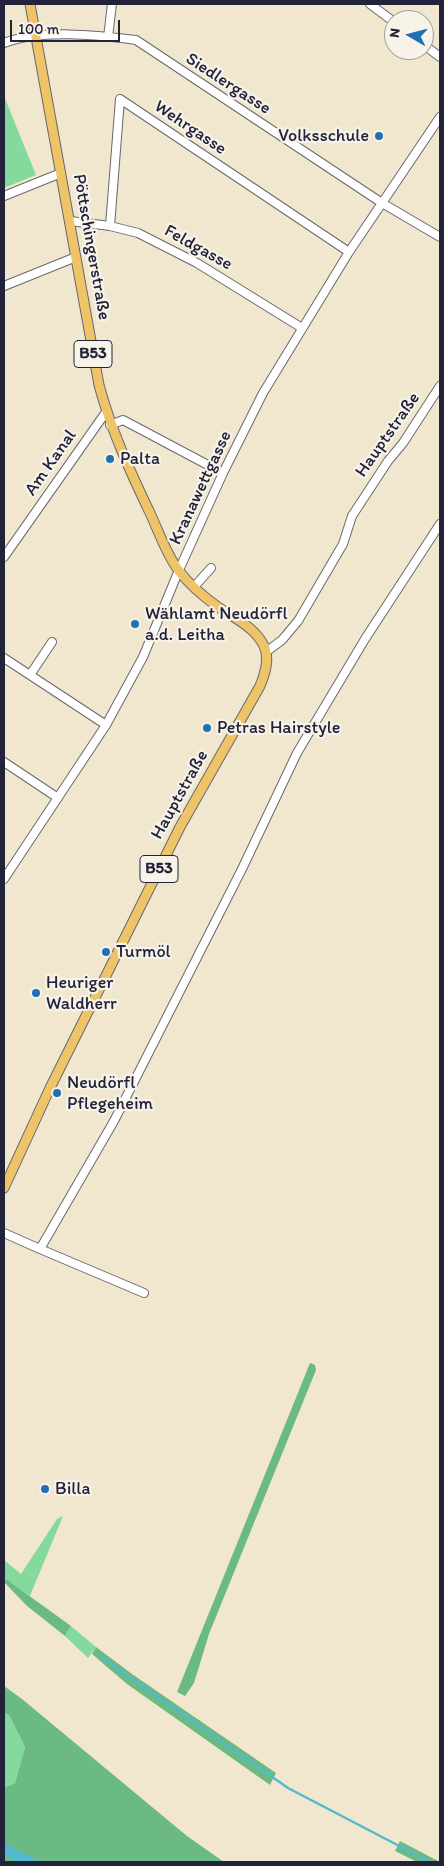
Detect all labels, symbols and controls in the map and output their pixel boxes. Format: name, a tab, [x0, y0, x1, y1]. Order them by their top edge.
scale bar	[12, 10, 122, 42]
north arrow	[384, 10, 434, 60]
text: 100 m	[18, 20, 59, 38]
text: N	[386, 27, 404, 39]
street label: Siedlergasse	[181, 48, 275, 120]
street label: Wehrgasse	[150, 96, 230, 160]
place label: Volksschule	[278, 125, 369, 147]
marker: Volksschule	[373, 130, 385, 142]
street label: Pöttschingerstraße	[68, 172, 114, 322]
street label: Feldgasse	[160, 220, 236, 276]
road number: B53	[74, 340, 112, 368]
street label: Hauptstraße	[351, 388, 425, 482]
street label: Am Kanal	[20, 426, 82, 500]
street label: Kranawettgasse	[165, 428, 237, 548]
place label: Palta	[120, 448, 160, 470]
marker: Palta	[104, 453, 116, 465]
place label: Wählamt Neudörfl a.d. Leitha	[145, 603, 288, 646]
marker: Wählamt Neudörfl a.d. Leitha	[129, 618, 141, 630]
place label: Petras Hairstyle	[217, 717, 340, 739]
marker: Petras Hairstyle	[201, 722, 213, 734]
street label: Hauptstraße	[147, 747, 213, 843]
road number: B53	[140, 856, 178, 882]
place label: Turmöl	[116, 941, 171, 963]
marker: Turmöl	[100, 946, 112, 958]
place label: Heuriger Waldherr	[46, 972, 117, 1014]
marker: Heuriger Waldherr	[30, 987, 42, 999]
place label: Neudörfl Pflegeheim	[67, 1072, 153, 1114]
marker: Neudörfl Pflegeheim	[51, 1087, 63, 1099]
place label: Billa	[55, 1478, 90, 1500]
marker: Billa	[39, 1483, 51, 1495]

